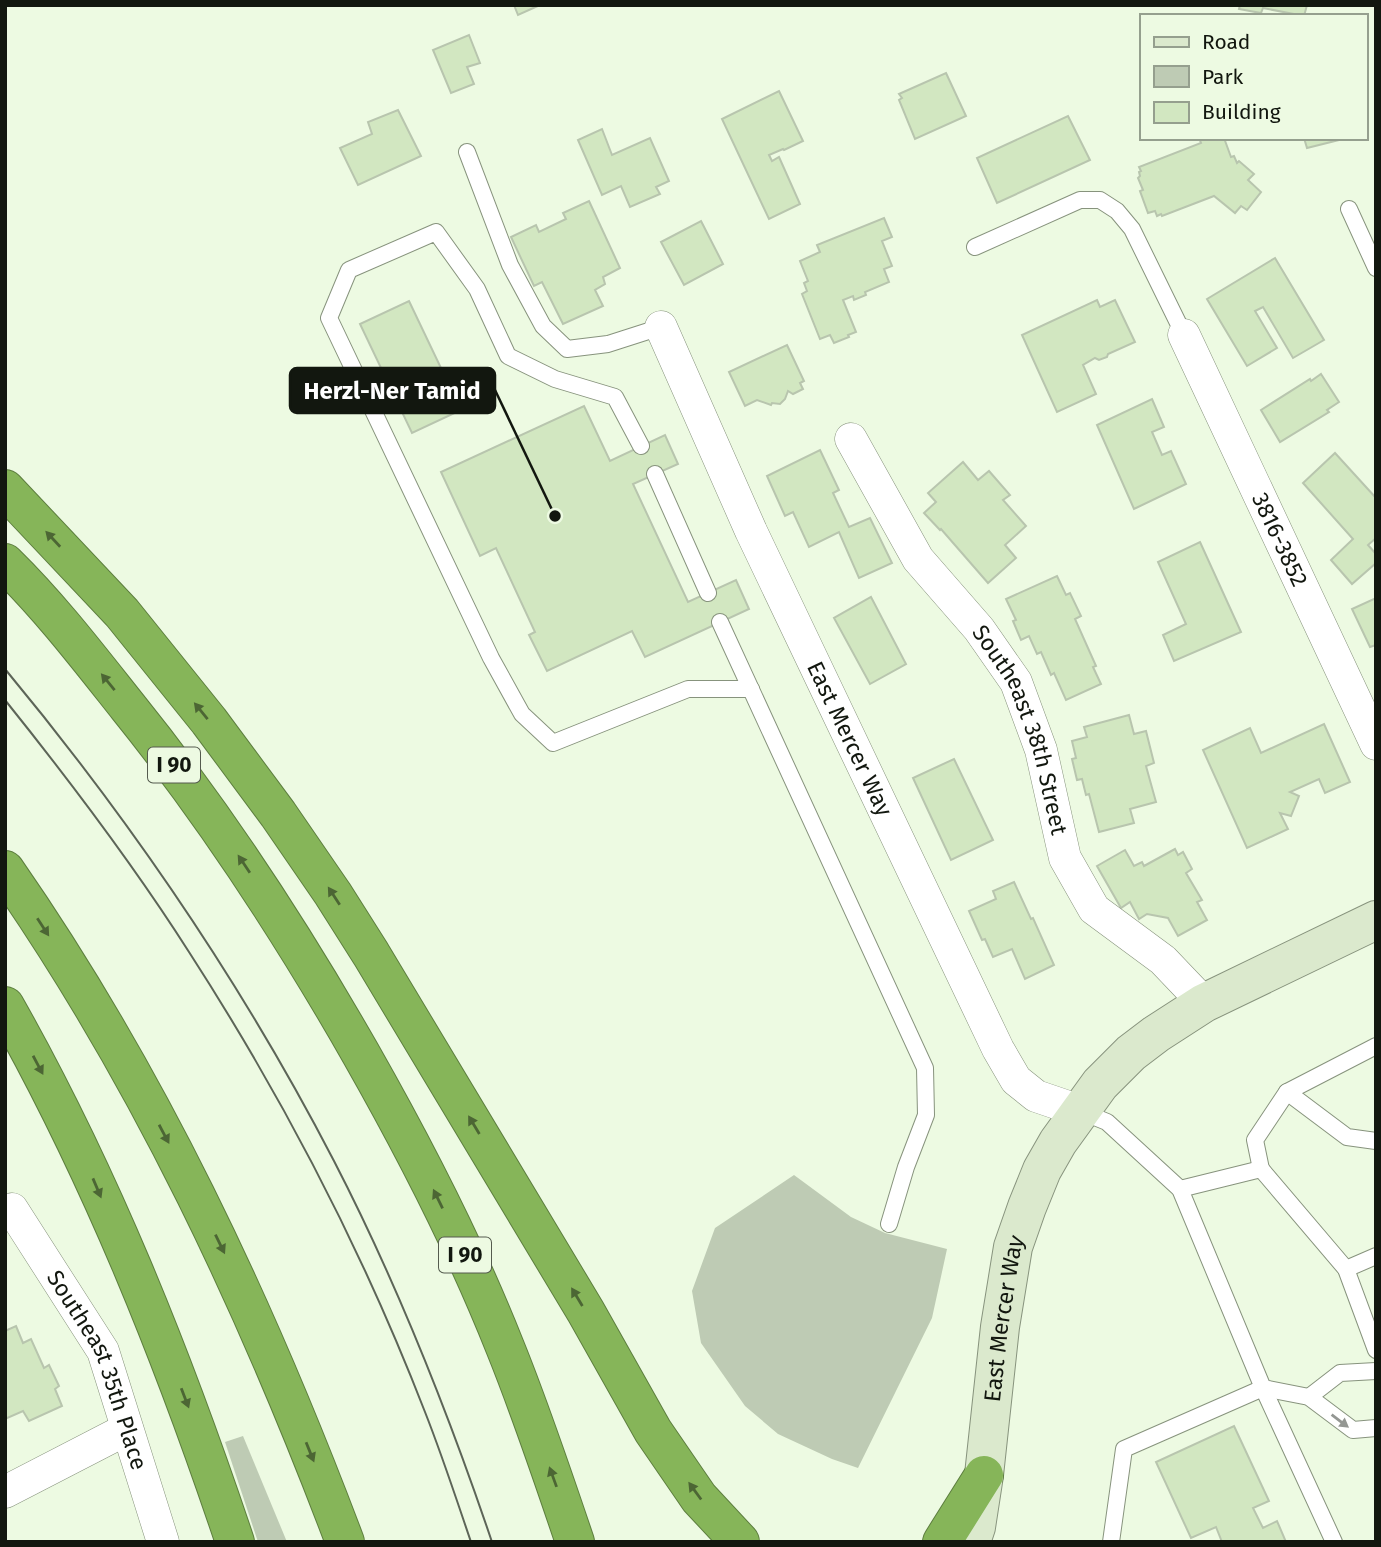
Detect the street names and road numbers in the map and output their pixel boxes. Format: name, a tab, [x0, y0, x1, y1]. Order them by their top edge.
street label: 3816-3852	[1246, 488, 1314, 591]
street label: Southeast 38th Street	[966, 619, 1074, 838]
street label: East Mercer Way	[801, 657, 899, 821]
road number: I 90	[148, 748, 200, 782]
street label: East Mercer Way	[978, 1231, 1030, 1403]
road number: I 90	[439, 1238, 491, 1272]
street label: Southeast 35th Place	[41, 1265, 153, 1473]

